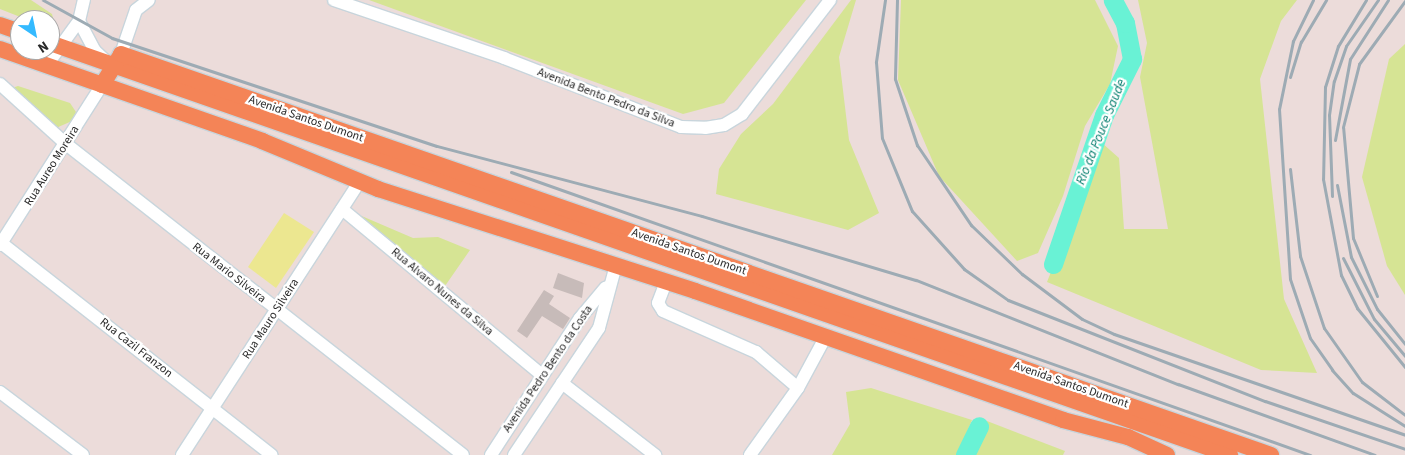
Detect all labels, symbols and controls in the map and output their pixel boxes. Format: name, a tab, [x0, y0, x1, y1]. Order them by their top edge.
north arrow	[10, 10, 60, 60]
text: N	[33, 36, 52, 58]
street label: Avenida Bento Pedro da Silva	[535, 65, 677, 131]
water label: Rio da Pouce Saude	[1072, 77, 1130, 187]
street label: Avenida Santos Dumont	[247, 93, 365, 145]
street label: Rua Aureo Moreira	[22, 123, 82, 209]
street label: Avenida Santos Dumont	[630, 226, 748, 278]
street label: Rua Mario Silveira	[189, 240, 269, 306]
street label: Rua Alvaro Nunes da Silva	[388, 245, 496, 339]
street label: Rua Mauro Silveira	[240, 276, 302, 362]
street label: Avenida Pedro Bento da Costa	[500, 303, 596, 435]
street label: Rua Cazil Franzon	[97, 315, 175, 381]
street label: Avenida Santos Dumont	[1012, 359, 1130, 411]

